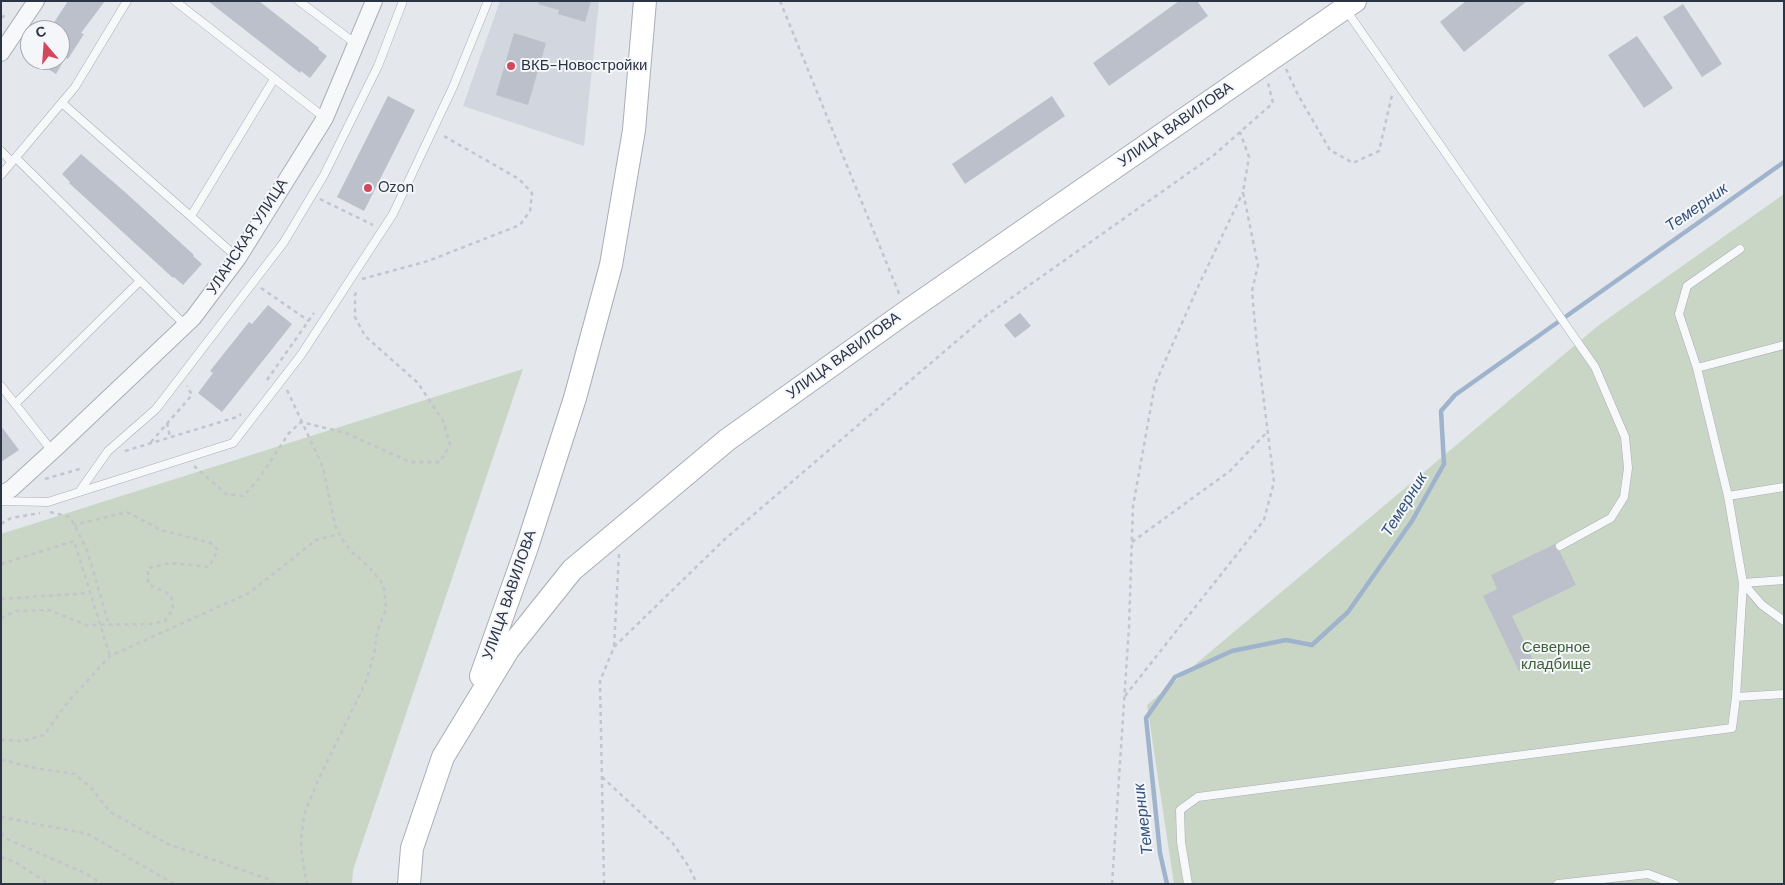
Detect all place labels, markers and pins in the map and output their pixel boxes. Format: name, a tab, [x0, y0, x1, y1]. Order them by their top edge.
place label: ВКБ-Новостройки	[521, 57, 647, 75]
marker: ВКБ-Новостройки	[505, 60, 517, 72]
place label: Ozon	[378, 179, 414, 197]
marker: Ozon	[362, 182, 374, 194]

